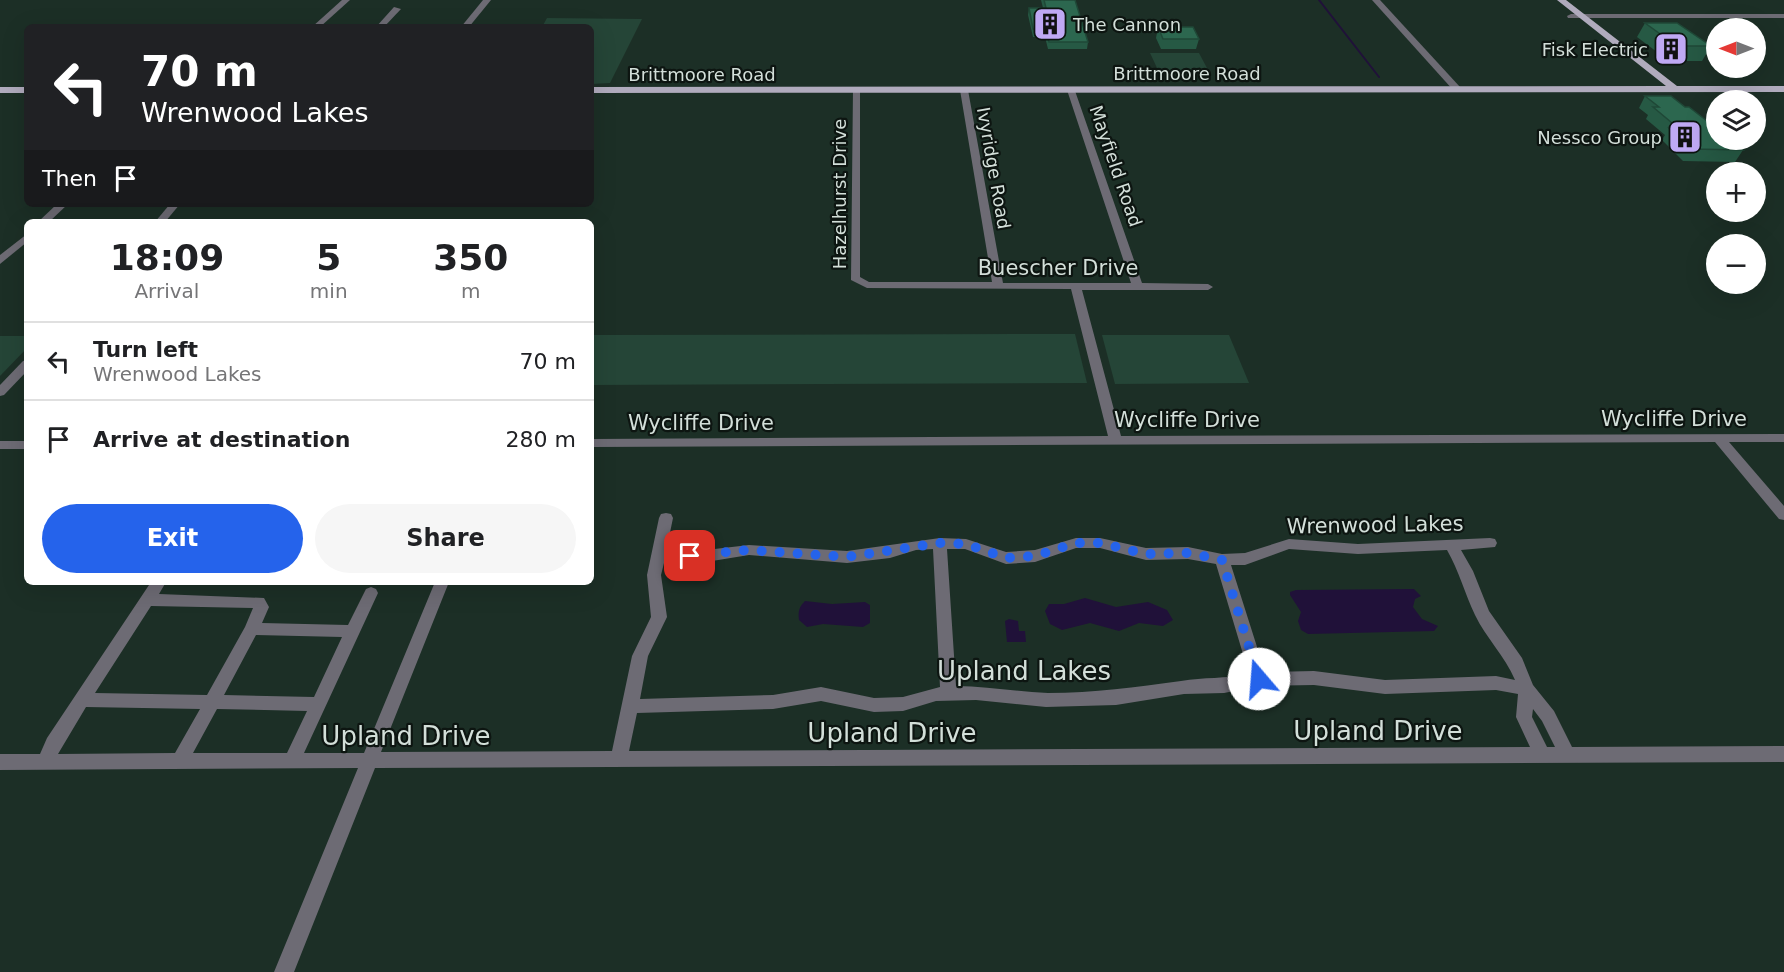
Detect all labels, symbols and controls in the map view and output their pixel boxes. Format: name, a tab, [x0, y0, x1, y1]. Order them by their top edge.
building icon: The Cannon	[1032, 6, 1068, 42]
place label: The Cannon	[1072, 14, 1181, 35]
north arrow	[1706, 18, 1766, 78]
map controls	[1706, 18, 1766, 294]
building icon: Fisk Electric	[1653, 31, 1689, 67]
place label: Fisk Electric	[1542, 39, 1648, 60]
text: 70 m	[141, 47, 258, 96]
icon: left	[42, 48, 120, 126]
street label: Brittmoore Road	[1113, 63, 1261, 84]
street label: Brittmoore Road	[628, 64, 776, 85]
button: layers	[1706, 90, 1766, 150]
text: Wrenwood Lakes	[141, 97, 369, 128]
street label: Mayfield Road	[1085, 103, 1147, 229]
street label: Ivyridge Road	[973, 105, 1015, 231]
street label: Hazelhurst Drive	[829, 119, 850, 269]
building icon: Nessco Group	[1667, 119, 1703, 155]
place label: Nessco Group	[1537, 127, 1662, 148]
icon: arrive	[109, 162, 142, 195]
button: +	[1706, 162, 1766, 222]
text: Then	[42, 166, 97, 191]
button: −	[1706, 234, 1766, 294]
text: 18:09	[110, 237, 224, 278]
text: 5	[316, 237, 341, 278]
text: 350	[433, 237, 508, 278]
street label: Buescher Drive	[978, 256, 1138, 280]
text: Arrival	[134, 279, 199, 303]
text: min	[310, 279, 348, 303]
text: m	[461, 279, 481, 303]
text: Turn left	[93, 337, 198, 362]
icon: left	[42, 345, 75, 378]
text: 70 m	[520, 349, 576, 374]
text: Wrenwood Lakes	[93, 362, 262, 386]
street label: Wycliffe Drive	[1601, 407, 1747, 431]
street label: Wycliffe Drive	[1114, 408, 1260, 432]
street label: Wycliffe Drive	[628, 411, 774, 435]
icon: arrive	[42, 423, 75, 456]
text: Arrive at destination	[93, 427, 350, 452]
text: 280 m	[506, 427, 576, 452]
button: Exit	[42, 504, 303, 573]
button: Share	[315, 504, 576, 573]
street label: Wrenwood Lakes	[1286, 511, 1464, 539]
pin	[664, 530, 715, 581]
icon: arrive	[673, 539, 706, 572]
position arrow	[1227, 647, 1291, 711]
street label: Upland Lakes	[937, 656, 1111, 686]
street label: Upland Drive	[1293, 716, 1463, 746]
street label: Upland Drive	[807, 718, 977, 748]
street label: Upland Drive	[321, 721, 491, 751]

